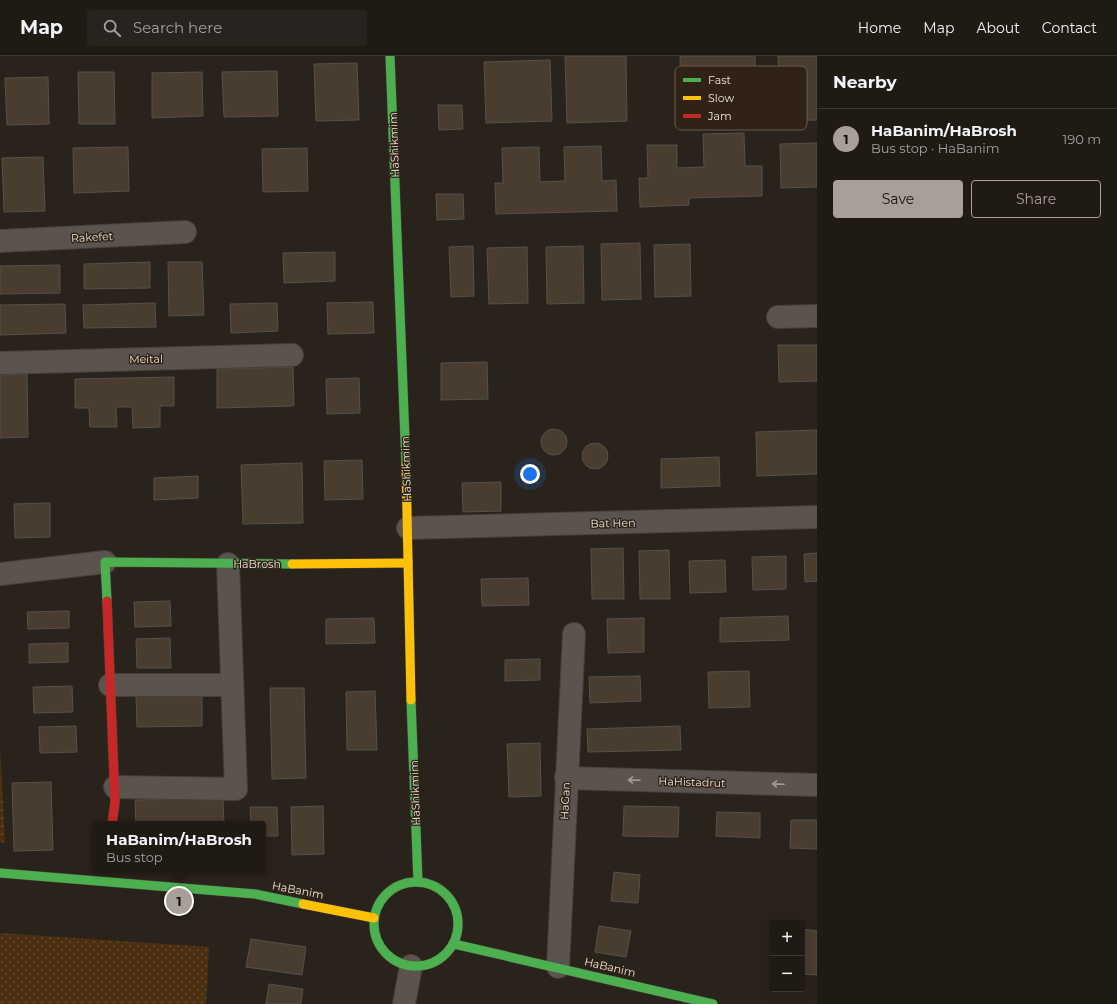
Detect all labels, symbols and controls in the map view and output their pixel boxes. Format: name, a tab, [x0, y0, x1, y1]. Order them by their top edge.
search box	[87, 10, 367, 46]
text: Map	[20, 16, 63, 39]
icon: search	[101, 17, 123, 39]
text: Search here	[133, 18, 222, 37]
text: Home	[858, 19, 901, 37]
text: Map	[923, 19, 954, 37]
text: About	[976, 19, 1020, 37]
text: Contact	[1042, 19, 1097, 37]
legend	[675, 66, 807, 130]
text: Nearby	[833, 72, 897, 92]
text: Fast	[708, 73, 732, 87]
text: Slow	[708, 91, 734, 105]
text: Jam	[707, 109, 732, 123]
street label: HaShikmim	[386, 112, 402, 178]
text: HaBanim/HaBrosh	[871, 121, 1017, 140]
text: 1	[843, 131, 849, 147]
text: 190 m	[1063, 131, 1101, 147]
text: Bus stop · HaBanim	[871, 140, 1000, 156]
button: Save	[833, 180, 963, 218]
button: Share	[971, 180, 1101, 218]
street label: Rakefet	[71, 229, 114, 245]
street label: Meital	[129, 352, 163, 366]
street label: HaShikmim	[398, 436, 414, 502]
your location	[520, 464, 540, 484]
street label: Bat Hen	[590, 516, 636, 530]
street label: HaBrosh	[233, 557, 281, 571]
street label: HaShikmim	[407, 760, 423, 826]
street label: HaHistadrut	[658, 774, 726, 790]
one-way arrow	[628, 776, 641, 784]
one-way arrow	[772, 780, 785, 788]
street label: HaGan	[557, 782, 573, 820]
popup	[92, 821, 266, 873]
text: HaBanim/HaBrosh	[106, 830, 252, 849]
text: Bus stop	[106, 849, 163, 865]
street label: HaBanim	[271, 878, 325, 902]
pin: 1	[166, 886, 192, 916]
map controls	[769, 920, 805, 992]
button: +	[769, 920, 805, 956]
street label: HaBanim	[583, 954, 637, 980]
button: −	[769, 956, 805, 992]

